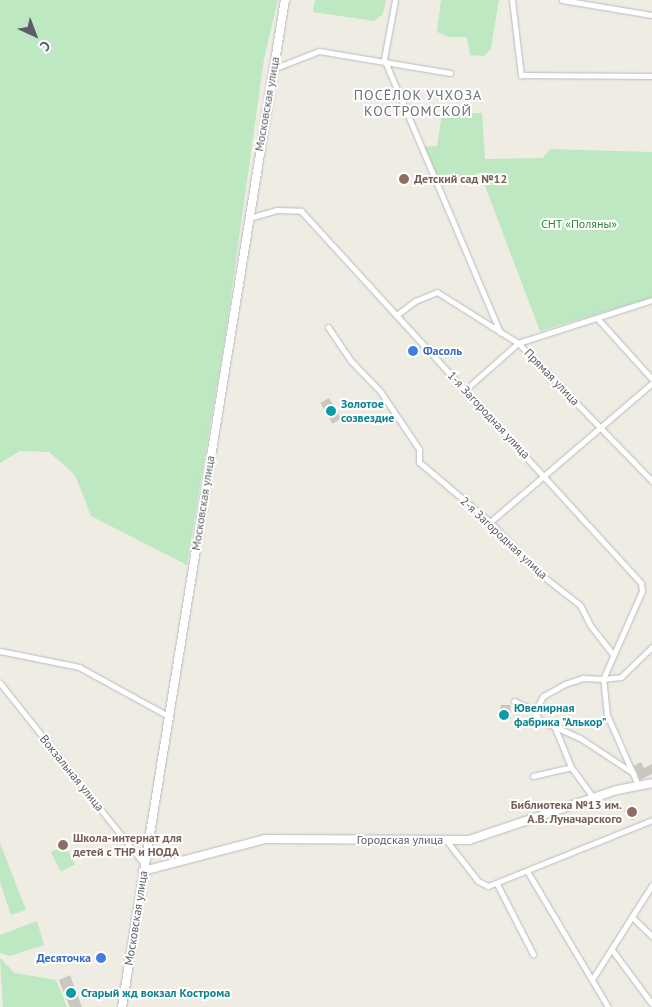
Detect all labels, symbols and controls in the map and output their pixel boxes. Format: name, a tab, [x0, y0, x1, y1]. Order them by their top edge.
north arrow	[10, 10, 60, 60]
text: С	[36, 37, 54, 55]
street label: Московская улица	[252, 56, 282, 152]
district label: ПОСЁЛОК УЧХОЗА КОСТРОМСКОЙ	[352, 87, 484, 120]
place label: Детский сад №12	[414, 172, 507, 186]
marker: Детский сад №12	[398, 173, 410, 185]
park label: СНТ «Поляны»	[541, 217, 617, 231]
place label: Фасоль	[423, 344, 462, 358]
marker: Фасоль	[407, 345, 419, 357]
street label: Прямая улица	[521, 346, 583, 408]
street label: 1-я Загородная улица	[445, 368, 533, 462]
place label: Золотое созвездие	[341, 397, 394, 425]
marker: Золотое созвездие	[325, 405, 337, 417]
street label: Московская улица	[188, 455, 218, 551]
street label: 2-я Загородная улица	[457, 494, 551, 582]
place label: Ювелирная фабрика "Алькор"	[514, 701, 607, 729]
marker: Ювелирная фабрика "Алькор"	[498, 709, 510, 721]
street label: Вокзальная улица	[37, 732, 107, 814]
place label: Библиотека №13 им. А.В. Луначарского	[511, 798, 622, 826]
marker: Библиотека №13 им. А.В. Луначарского	[626, 806, 638, 818]
place label: Школа-интернат для детей с ТНР и НОДА	[73, 831, 182, 859]
street label: Городская улица	[357, 833, 443, 847]
marker: Школа-интернат для детей с ТНР и НОДА	[57, 839, 69, 851]
street label: Московская улица	[121, 870, 151, 966]
place label: Десяточка	[36, 951, 91, 965]
marker: Десяточка	[95, 952, 107, 964]
place label: Старый жд вокзал Кострома	[81, 986, 230, 1000]
marker: Старый жд вокзал Кострома	[65, 987, 77, 999]

